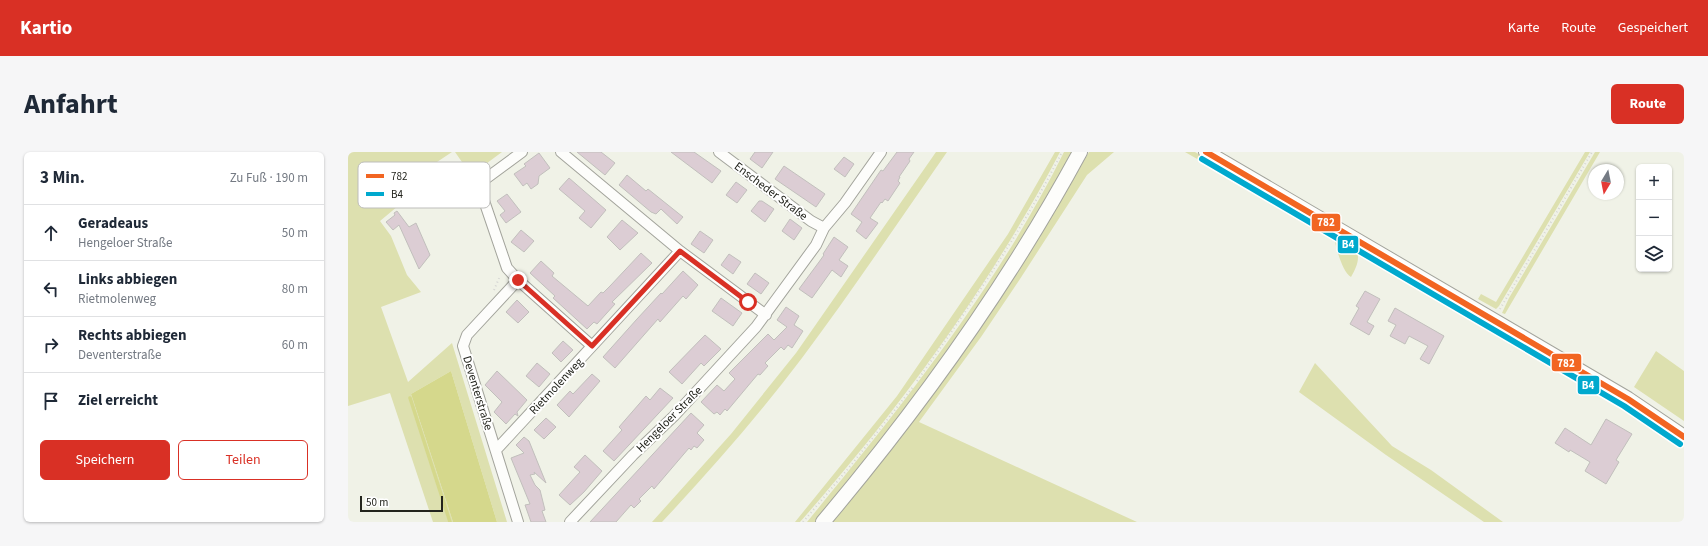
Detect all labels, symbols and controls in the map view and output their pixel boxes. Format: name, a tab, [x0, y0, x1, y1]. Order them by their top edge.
text: Kartio	[20, 15, 72, 42]
text: Karte	[1508, 18, 1539, 38]
text: Route	[1561, 18, 1596, 38]
text: Gespeichert	[1618, 18, 1688, 38]
text: Anfahrt	[24, 84, 118, 124]
button: Route	[1611, 84, 1684, 124]
street label: Enscheder Straße	[730, 158, 811, 225]
legend	[358, 162, 490, 208]
north arrow	[1588, 164, 1624, 200]
map controls	[1636, 164, 1672, 272]
button: +	[1636, 164, 1672, 200]
text: 3 Min.	[40, 166, 85, 190]
text: Zu Fuß · 190 m	[230, 169, 308, 187]
text: 782	[391, 169, 407, 184]
text: B4	[391, 187, 403, 202]
button: −	[1636, 200, 1672, 236]
text: Geradeaus	[78, 213, 148, 234]
line badge: 782	[1311, 213, 1341, 232]
text: 782	[1317, 215, 1335, 230]
icon: ahead	[40, 222, 62, 244]
text: 50 m	[282, 224, 308, 242]
text: Hengeloer Straße	[78, 234, 173, 252]
line badge: B4	[1337, 235, 1359, 254]
button: layers	[1636, 236, 1672, 272]
text: B4	[1342, 237, 1354, 252]
text: Links abbiegen	[78, 269, 177, 290]
route end	[509, 271, 527, 289]
icon: left	[40, 278, 62, 300]
text: 80 m	[282, 280, 308, 298]
text: Rietmolenweg	[78, 290, 156, 308]
route start	[739, 293, 757, 311]
text: Rechts abbiegen	[78, 325, 187, 346]
icon: right	[40, 334, 62, 356]
text: 60 m	[282, 336, 308, 354]
text: Deventerstraße	[78, 346, 162, 364]
line badge: 782	[1551, 353, 1582, 372]
street label: Deventerstraße	[458, 354, 497, 433]
street label: Rietmolenweg	[526, 354, 587, 419]
text: 782	[1557, 356, 1575, 371]
line badge: B4	[1577, 375, 1600, 395]
text: B4	[1582, 378, 1594, 393]
street label: Hengeloer Straße	[633, 382, 706, 456]
icon: arrive	[40, 390, 62, 412]
text: Ziel erreicht	[78, 390, 158, 411]
button: Speichern	[40, 440, 170, 480]
button: Teilen	[178, 440, 308, 480]
scale bar	[360, 494, 443, 513]
text: 50 m	[366, 495, 388, 510]

